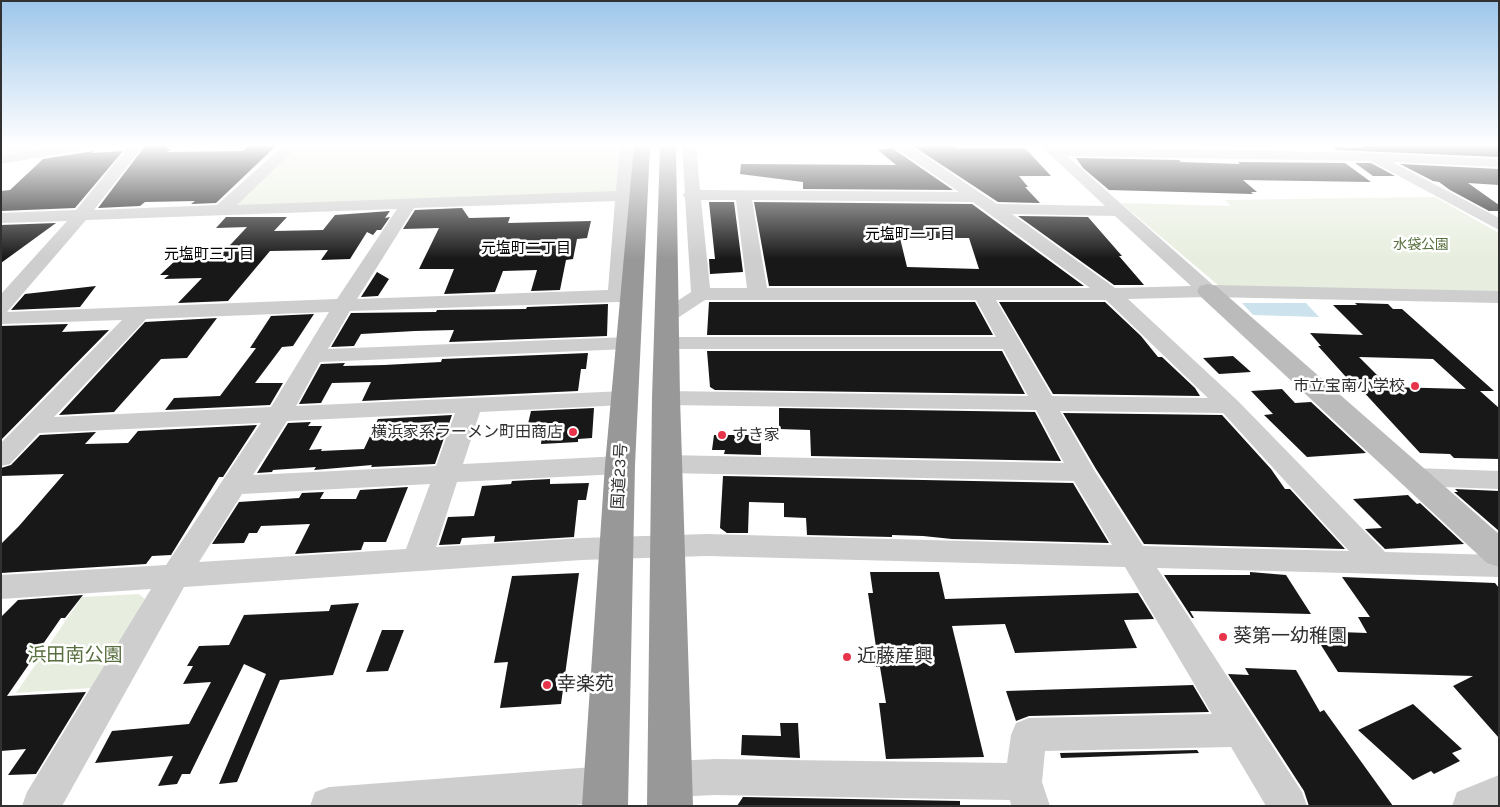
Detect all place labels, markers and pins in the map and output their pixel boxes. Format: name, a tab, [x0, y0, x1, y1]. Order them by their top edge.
place label: 市立宝南小学校	[1293, 376, 1405, 396]
marker: 市立宝南小学校	[1409, 380, 1421, 392]
place label: 横浜家系ラーメン町田商店	[371, 422, 563, 442]
place label: すき家	[732, 425, 780, 445]
marker: 横浜家系ラーメン町田商店	[567, 426, 579, 438]
marker: すき家	[716, 429, 728, 441]
place label: 葵第一幼稚園	[1233, 626, 1347, 648]
marker: 葵第一幼稚園	[1217, 631, 1229, 643]
place label: 近藤産興	[857, 646, 933, 668]
marker: 近藤産興	[841, 651, 853, 663]
place label: 幸楽苑	[557, 674, 614, 696]
marker: 幸楽苑	[541, 679, 553, 691]

